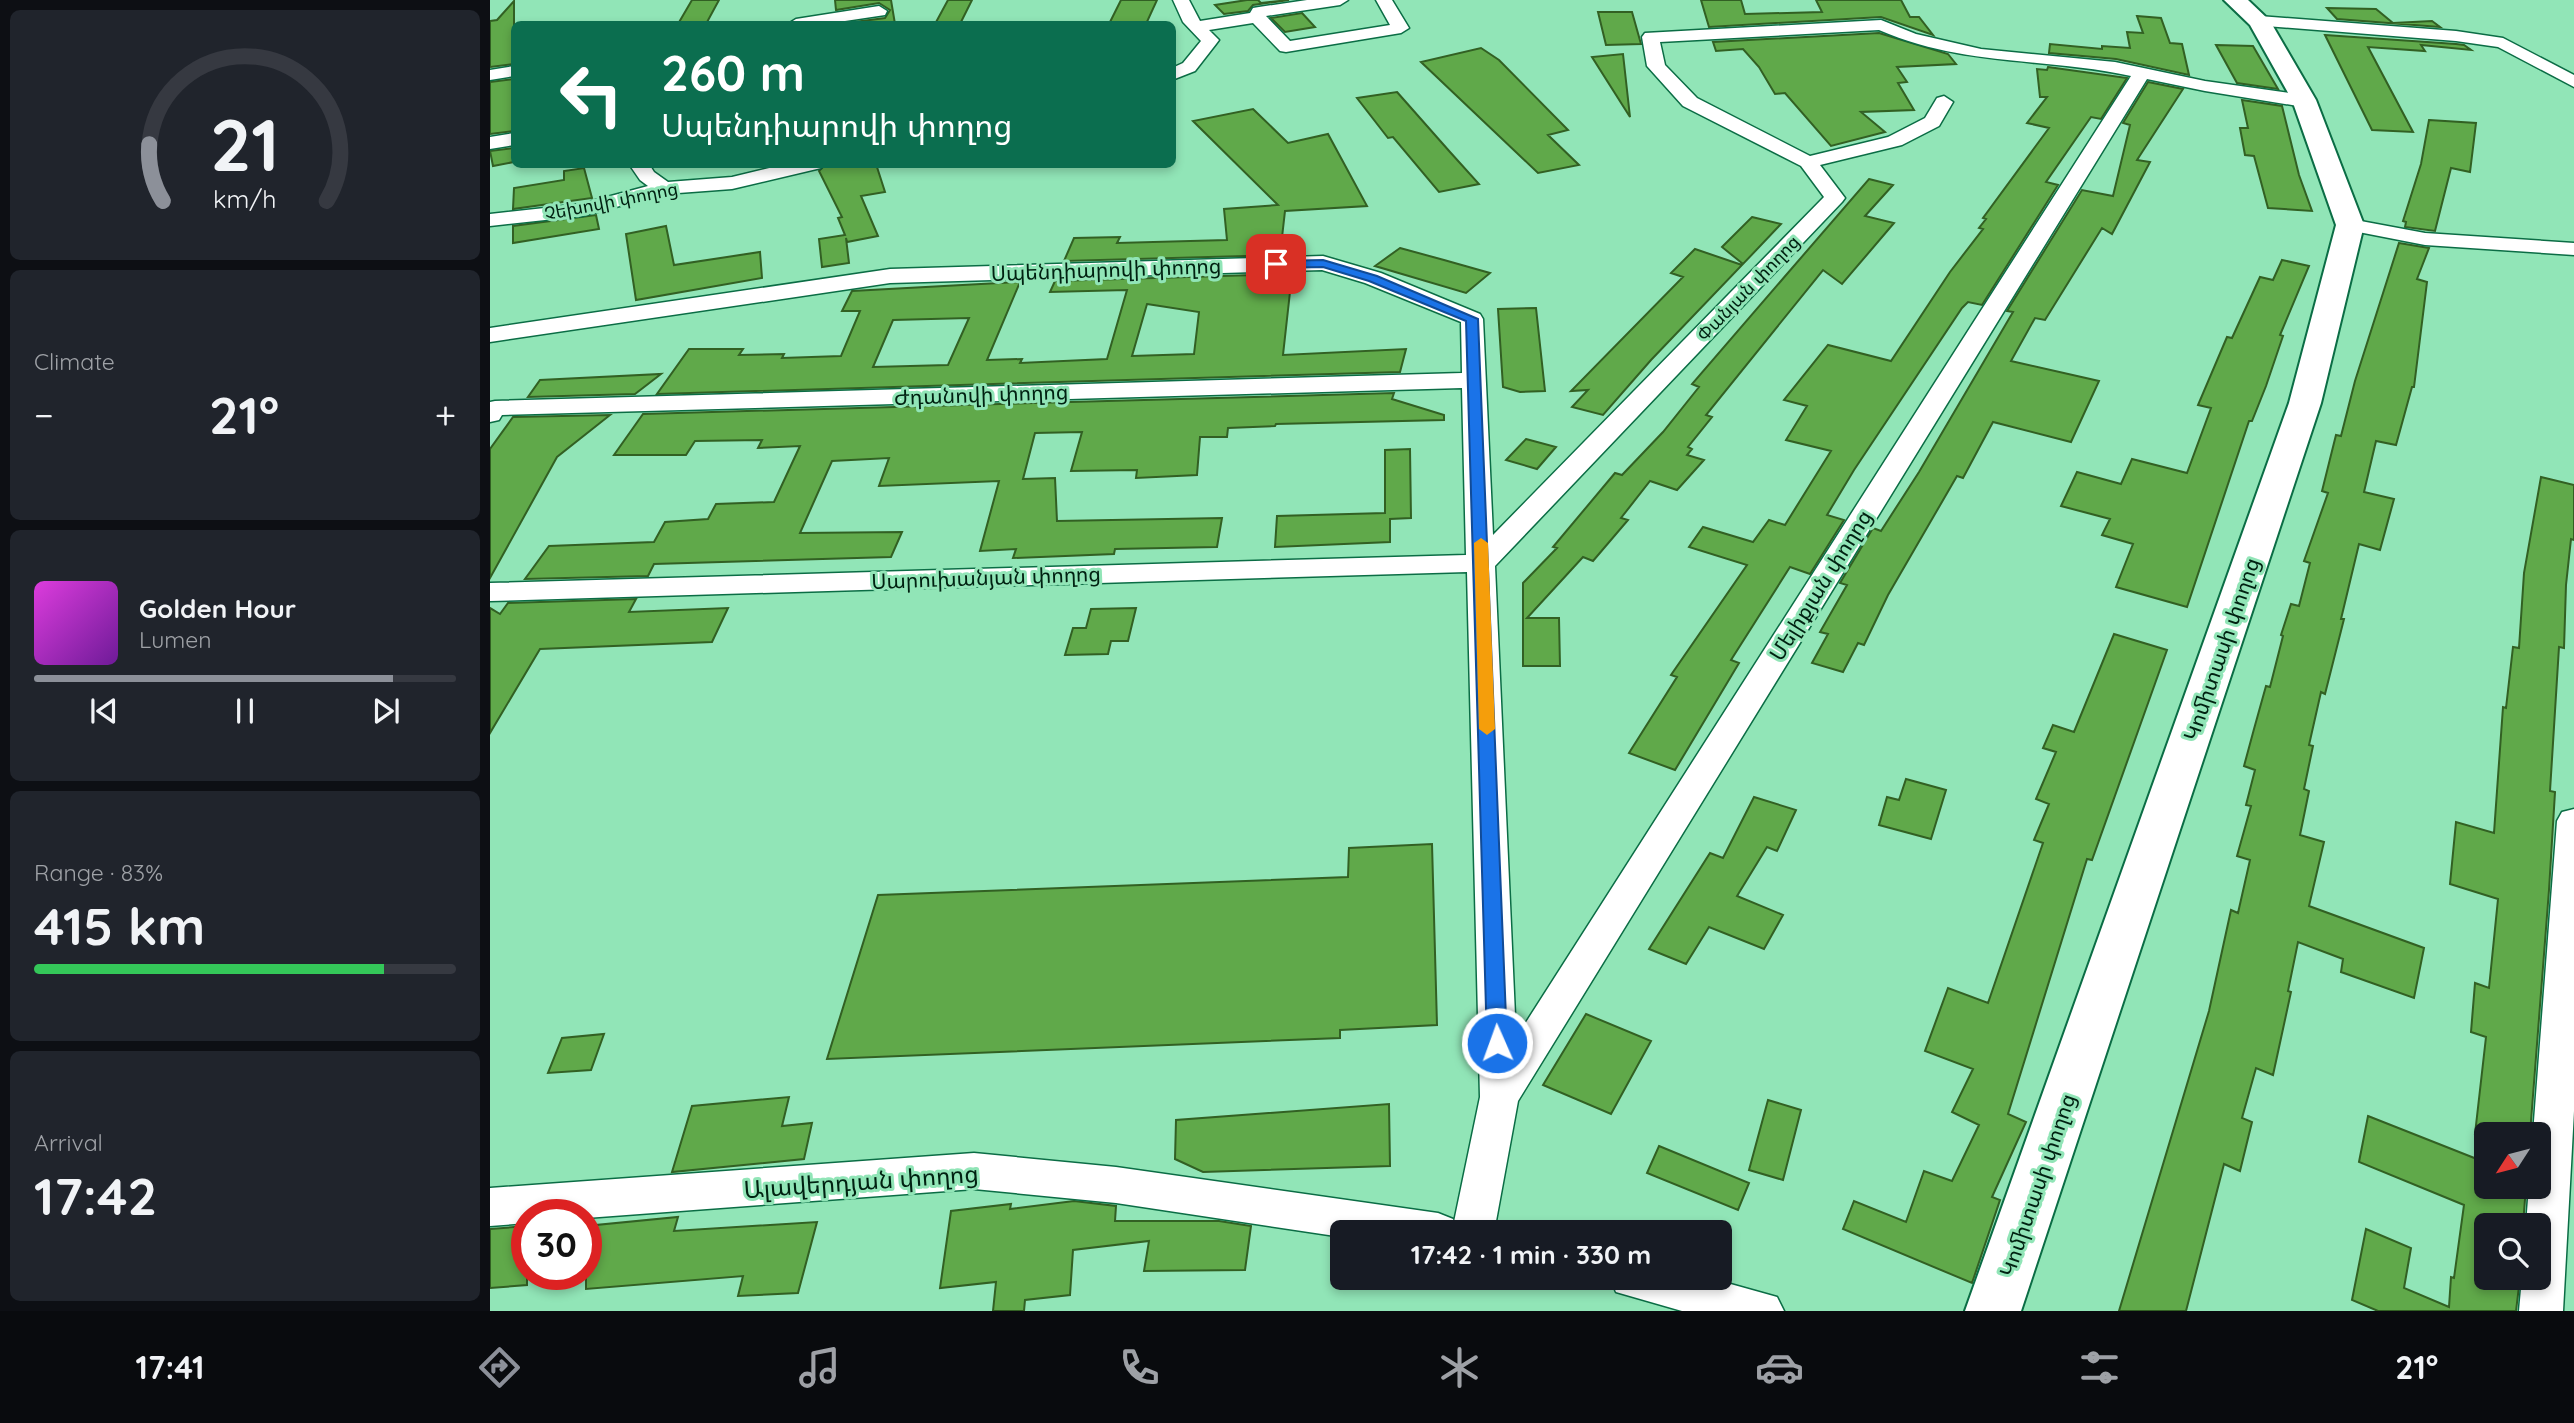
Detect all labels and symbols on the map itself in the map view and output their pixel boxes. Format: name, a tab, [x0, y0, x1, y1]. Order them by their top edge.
street label: Չեխովի փողոց	[542, 177, 680, 225]
street label: Փանյան փողոց	[1692, 230, 1804, 346]
pin	[1246, 234, 1306, 294]
street label: Սպենդիարովի փողոց	[990, 252, 1222, 286]
street label: Ժդանովի փողոց	[893, 378, 1069, 410]
street label: Մելիքյան փողոց	[1763, 505, 1877, 665]
street label: Կոմիտասի փողոց	[2177, 554, 2265, 744]
street label: Սարուխանյան փողոց	[871, 560, 1101, 594]
position arrow	[1460, 1006, 1534, 1080]
street label: Կոմիտասի փողոց	[1993, 1090, 2081, 1280]
north arrow	[2474, 1122, 2552, 1199]
street label: Ալավերդյան փողոց	[743, 1158, 979, 1204]
speed limit sign: 30	[511, 1199, 602, 1290]

